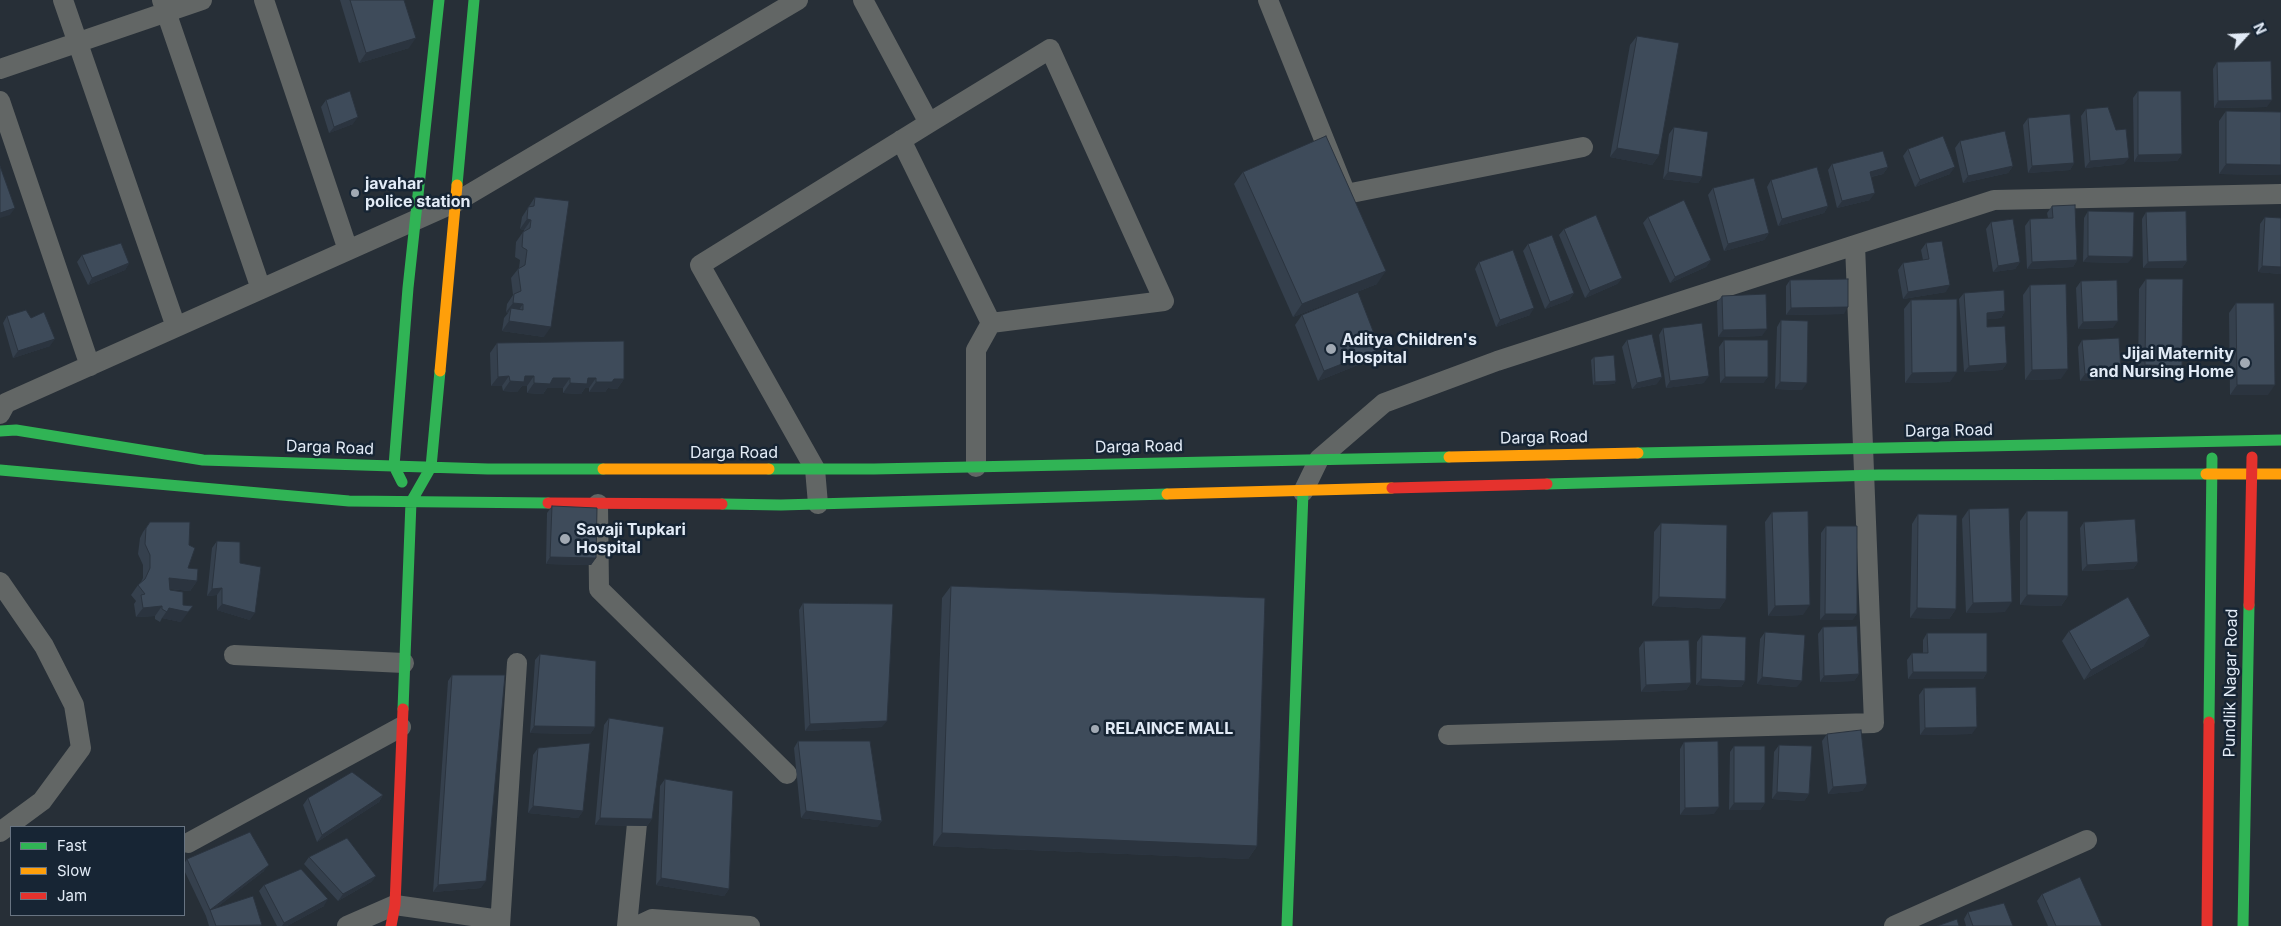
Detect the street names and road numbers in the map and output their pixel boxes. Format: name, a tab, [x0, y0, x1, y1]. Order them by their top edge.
street label: Darga Road	[1905, 421, 1993, 441]
street label: Darga Road	[1500, 428, 1588, 448]
street label: Darga Road	[286, 437, 374, 459]
street label: Darga Road	[1095, 437, 1183, 457]
street label: Darga Road	[690, 443, 778, 463]
street label: Pundlik Nagar Road	[2220, 608, 2242, 758]

